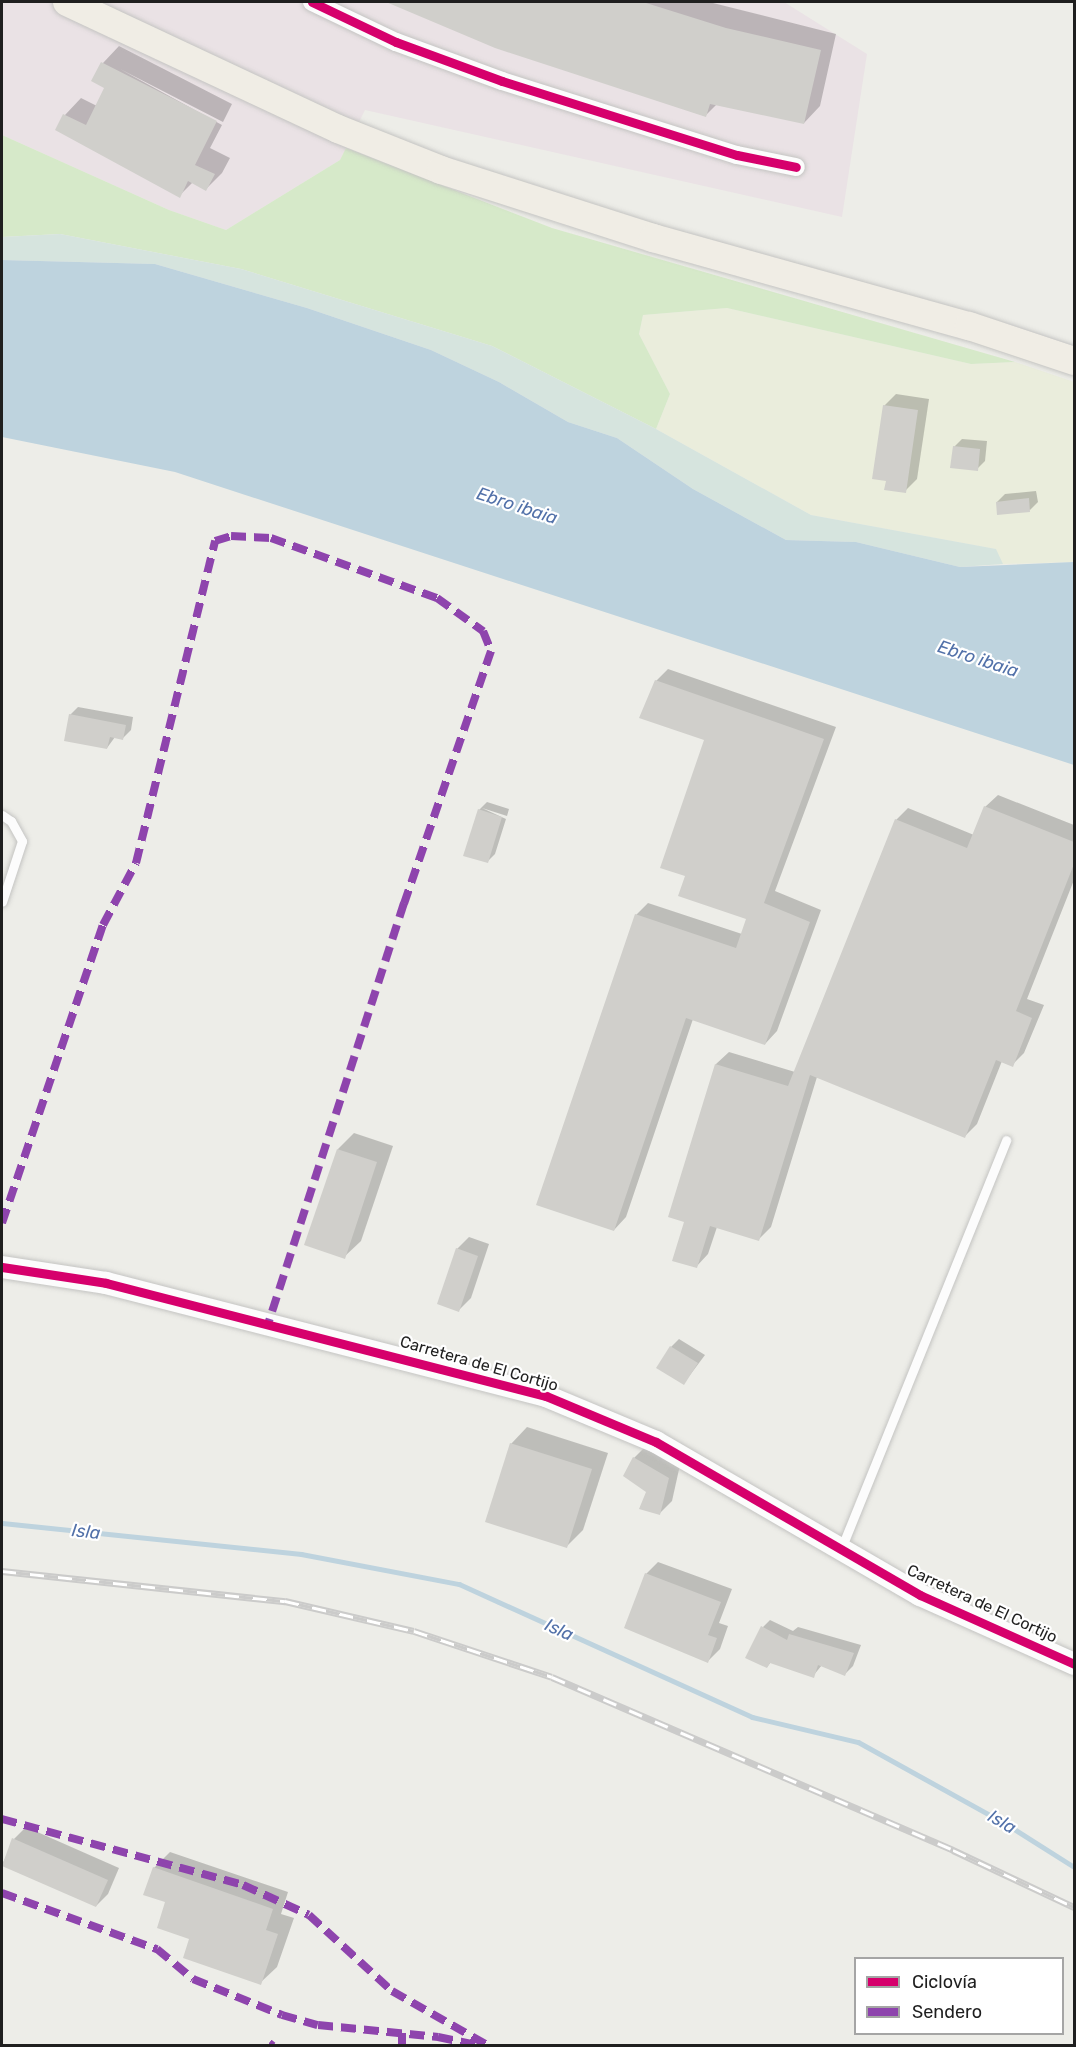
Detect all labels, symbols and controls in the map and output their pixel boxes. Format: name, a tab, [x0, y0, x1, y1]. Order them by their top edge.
water label: Ebro ibaia	[474, 483, 560, 529]
water label: Ebro ibaia	[935, 636, 1021, 682]
street label: Carretera de El Cortijo	[398, 1332, 560, 1396]
water label: Isla	[70, 1520, 102, 1544]
street label: Carretera de El Cortijo	[904, 1561, 1060, 1647]
water label: Isla	[541, 1614, 577, 1646]
water label: Isla	[984, 1805, 1020, 1839]
legend	[854, 1957, 1064, 2035]
text: Ciclovía	[912, 1971, 977, 1993]
text: Sendero	[912, 2001, 982, 2023]

